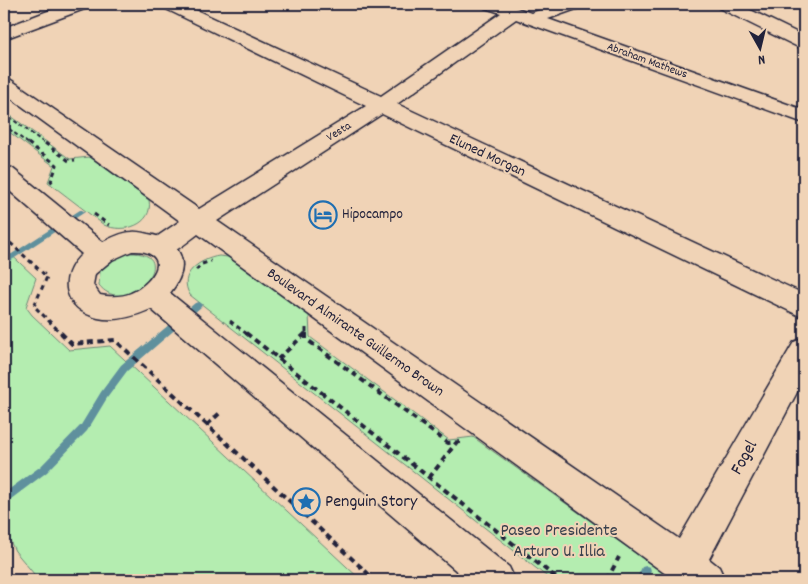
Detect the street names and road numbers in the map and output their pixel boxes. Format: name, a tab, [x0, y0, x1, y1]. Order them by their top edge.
street label: Abraham Mathews	[604, 39, 690, 83]
street label: Vesta	[323, 118, 355, 146]
street label: Eluned Morgan	[445, 129, 529, 183]
street label: Boulevard Almirante Guillermo Brown	[262, 263, 448, 403]
street label: Fogel	[725, 436, 765, 480]

